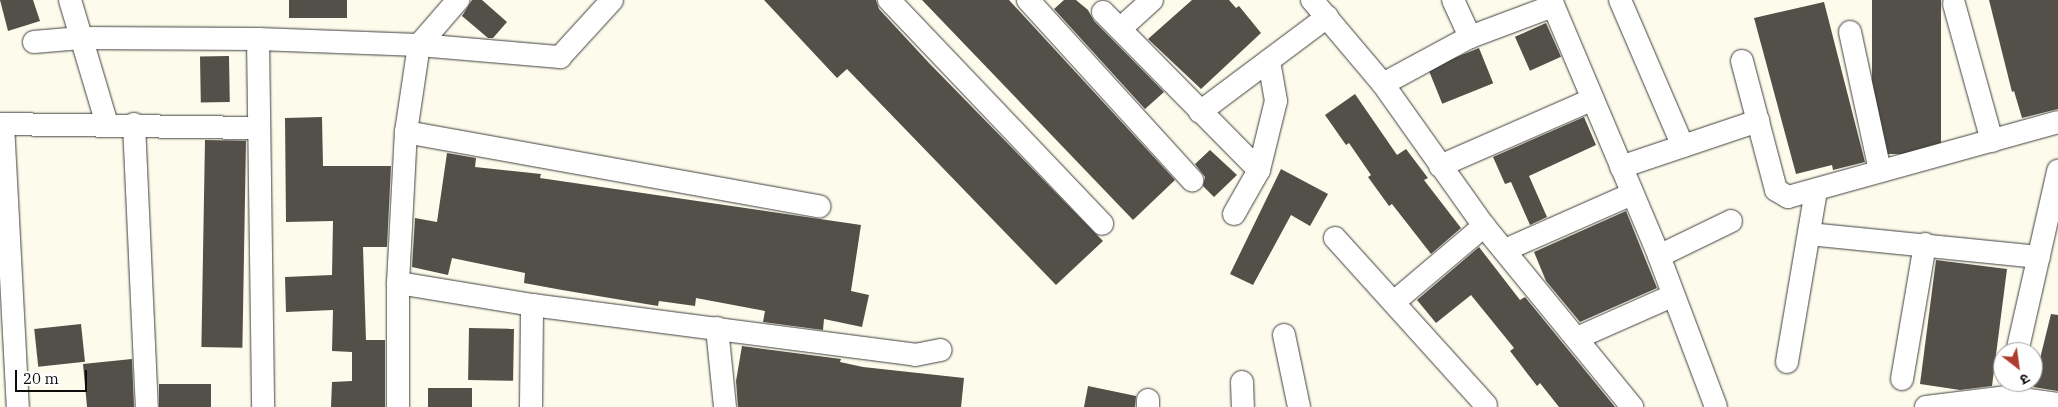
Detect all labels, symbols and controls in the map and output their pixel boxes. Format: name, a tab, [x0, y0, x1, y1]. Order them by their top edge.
north arrow	[1993, 342, 2043, 392]
scale bar	[18, 360, 90, 392]
text: 20 m	[23, 369, 59, 388]
text: उ	[2017, 369, 2033, 389]

